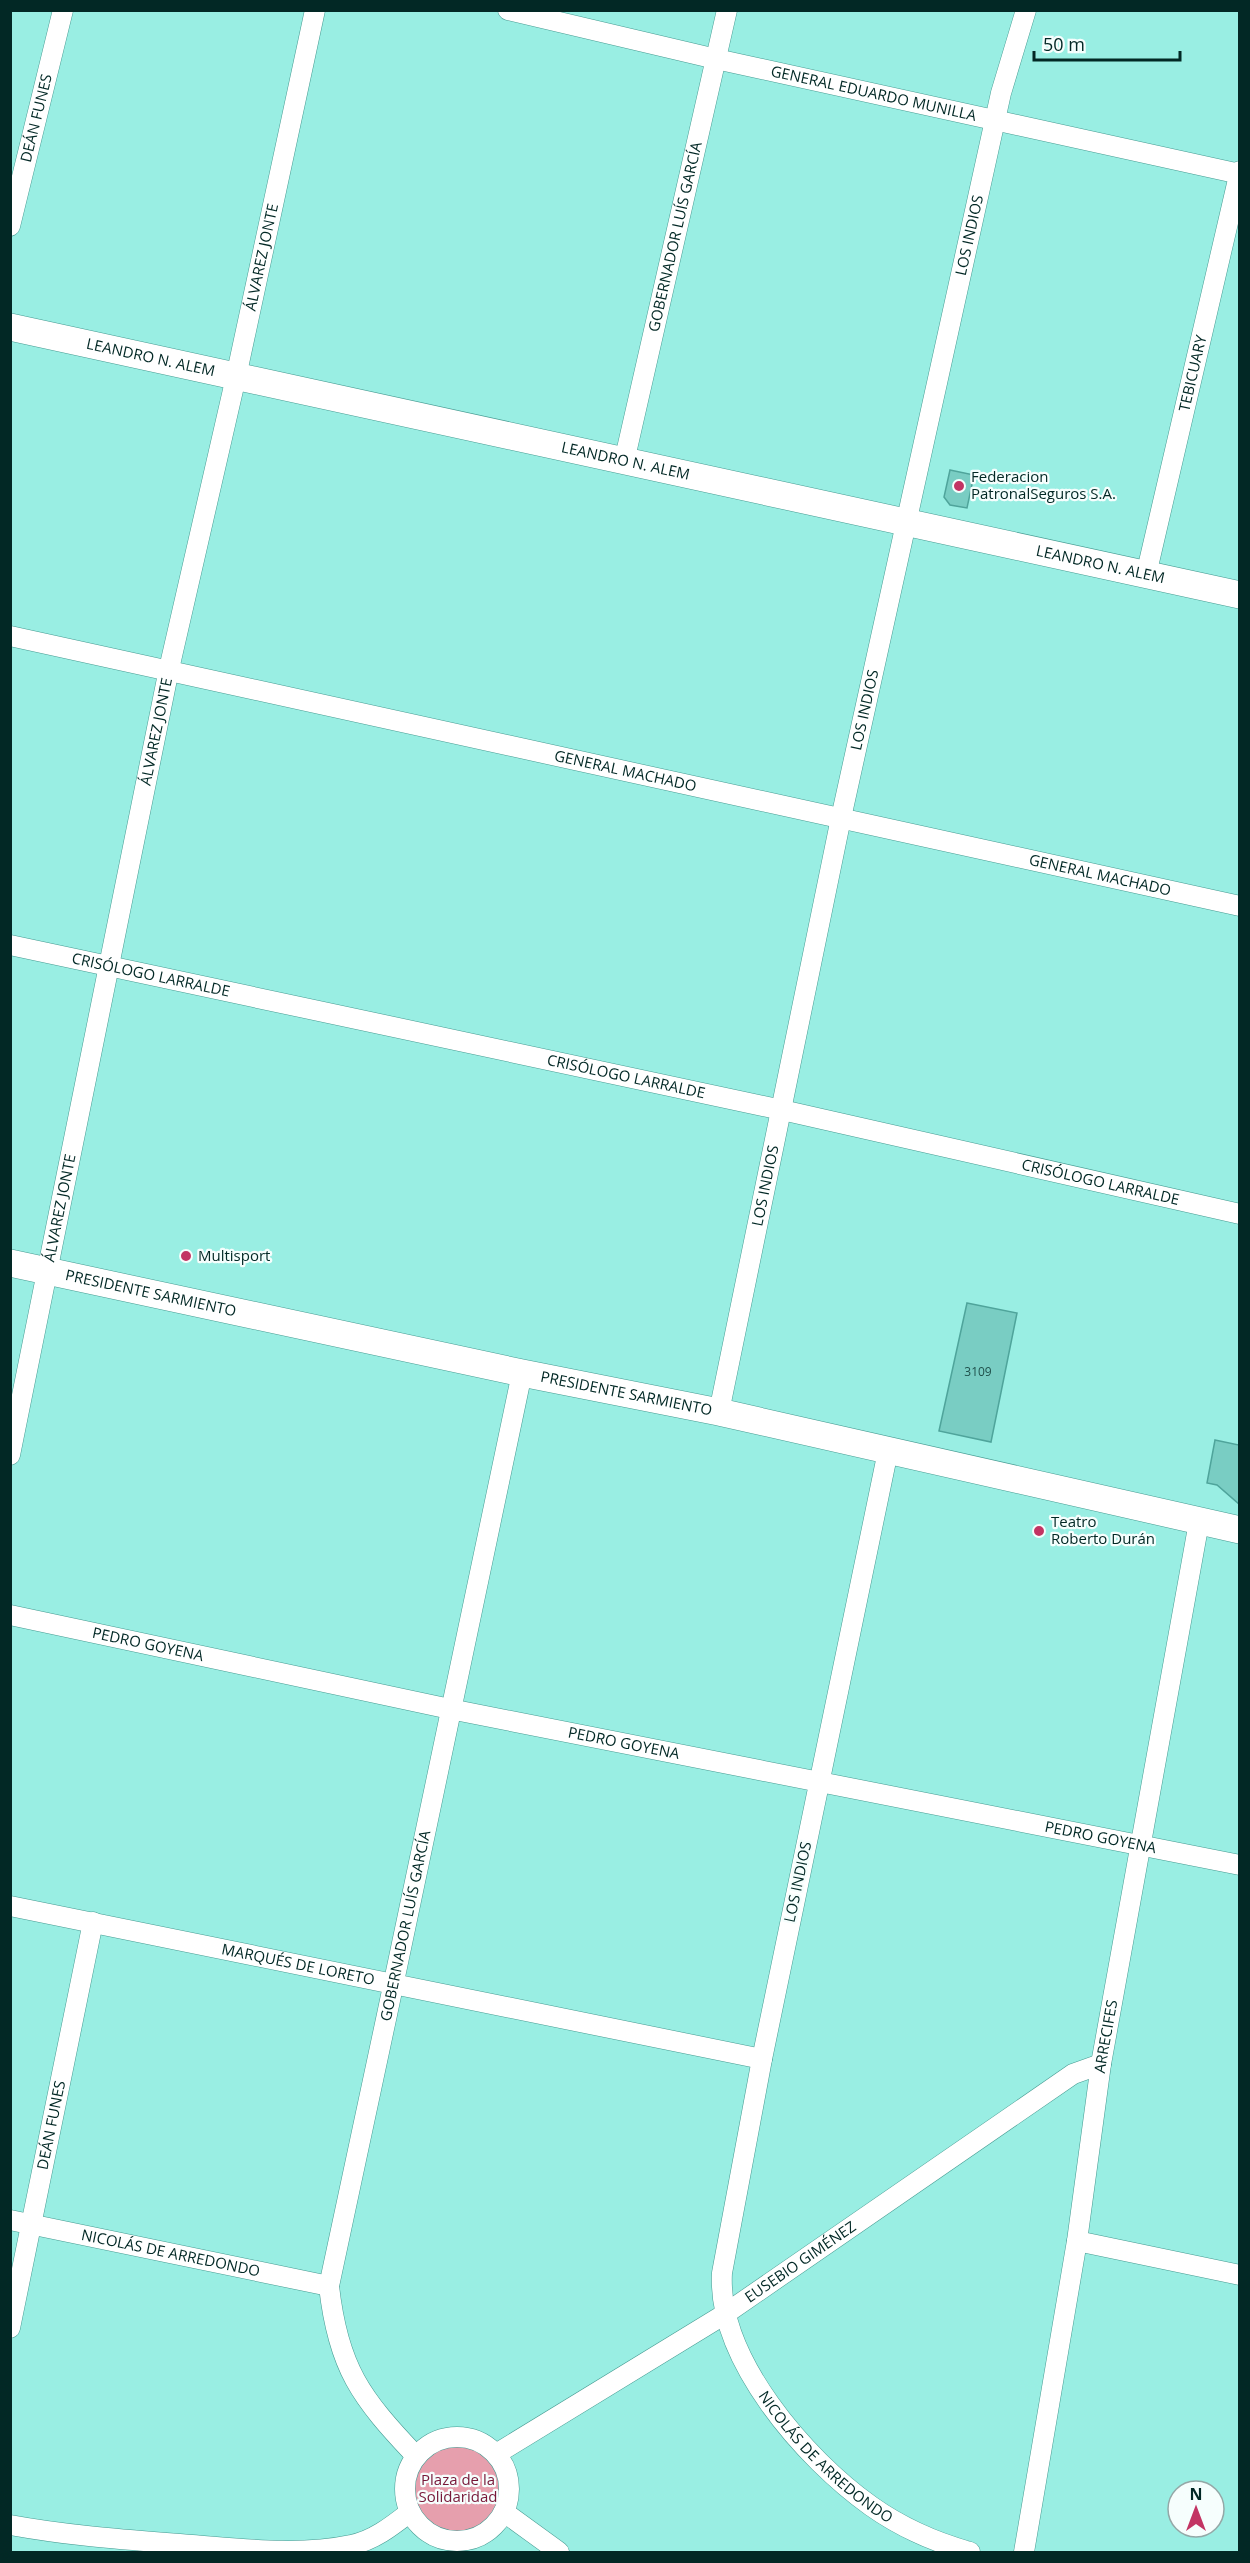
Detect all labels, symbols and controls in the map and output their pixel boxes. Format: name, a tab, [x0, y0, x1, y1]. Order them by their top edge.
scale bar	[1034, 24, 1180, 62]
text: 50 m	[1043, 32, 1085, 56]
street label: GENERAL EDUARDO MUNILLA	[769, 60, 979, 125]
street label: DEÁN FUNES	[15, 72, 56, 164]
street label: GOBERNADOR LUÍS GARCÍA	[643, 139, 706, 334]
street label: LOS INDIOS	[950, 193, 987, 277]
street label: ÁLVAREZ JONTE	[240, 201, 282, 313]
street label: TEBICUARY	[1173, 332, 1211, 413]
street label: LEANDRO N. ALEM	[85, 333, 217, 380]
street label: LEANDRO N. ALEM	[560, 436, 692, 484]
place label: Federacion PatronalSeguros S.A.	[971, 466, 1116, 503]
marker: Federacion PatronalSeguros S.A.	[952, 479, 966, 493]
street label: LEANDRO N. ALEM	[1034, 540, 1167, 587]
street label: LOS INDIOS	[845, 668, 882, 752]
street label: ÁLVAREZ JONTE	[135, 676, 176, 787]
street label: GENERAL MACHADO	[553, 745, 699, 795]
street label: GENERAL MACHADO	[1027, 849, 1173, 900]
street label: CRISÓLOGO LARRALDE	[70, 947, 232, 1001]
street label: CRISÓLOGO LARRALDE	[545, 1049, 707, 1102]
street label: LOS INDIOS	[746, 1143, 783, 1228]
street label: ÁLVAREZ JONTE	[38, 1152, 80, 1263]
street label: CRISÓLOGO LARRALDE	[1020, 1154, 1182, 1209]
place label: Multisport	[198, 1245, 270, 1265]
marker: Multisport	[179, 1249, 193, 1263]
street label: PRESIDENTE SARMIENTO	[64, 1264, 238, 1320]
house number: 3109	[964, 1363, 992, 1380]
street label: PRESIDENTE SARMIENTO	[539, 1366, 714, 1419]
place label: Teatro Roberto Durán	[1051, 1511, 1155, 1548]
marker: Teatro Roberto Durán	[1032, 1524, 1046, 1538]
street label: PEDRO GOYENA	[91, 1622, 206, 1665]
street label: PEDRO GOYENA	[566, 1722, 682, 1763]
street label: PEDRO GOYENA	[1043, 1816, 1159, 1857]
street label: GOBERNADOR LUÍS GARCÍA	[375, 1828, 435, 2023]
street label: LOS INDIOS	[779, 1840, 815, 1924]
street label: MARQUÉS DE LORETO	[220, 1938, 377, 1989]
street label: ARRECIFES	[1089, 1998, 1121, 2074]
street label: DEÁN FUNES	[32, 2079, 69, 2171]
street label: EUSEBIO GIMÉNEZ	[740, 2216, 859, 2306]
street label: NICOLÁS DE ARREDONDO	[80, 2224, 262, 2280]
street label: NICOLÁS DE ARREDONDO	[755, 2387, 897, 2527]
park label: Plaza de la Solidaridad	[419, 2469, 497, 2506]
north arrow	[1166, 2479, 1226, 2539]
text: N	[1189, 2483, 1203, 2505]

